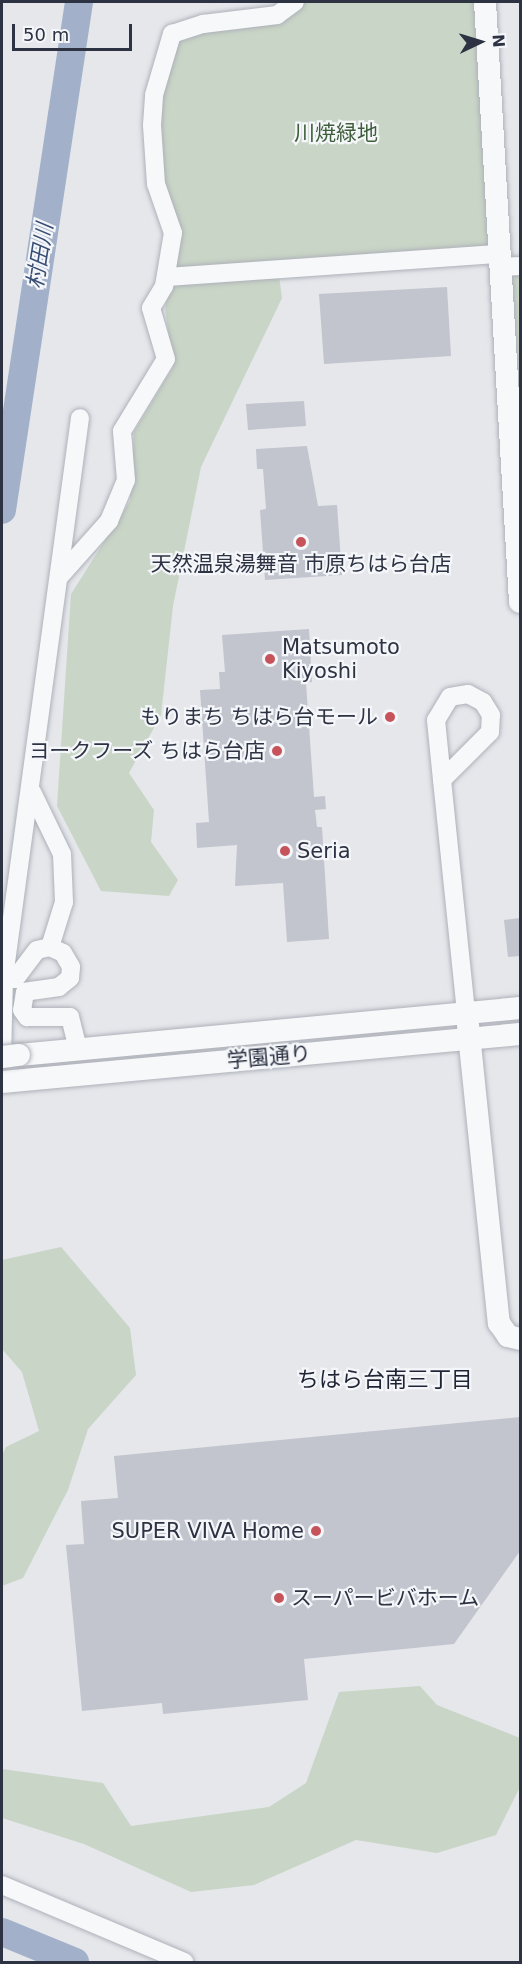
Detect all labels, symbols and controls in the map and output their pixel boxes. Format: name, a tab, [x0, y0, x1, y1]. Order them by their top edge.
scale bar	[15, 12, 135, 50]
north arrow	[450, 12, 510, 72]
text: 50 m	[23, 24, 69, 45]
text: N	[489, 33, 508, 48]
park label: 川焼緑地	[294, 120, 378, 146]
water label: 村田川	[22, 221, 58, 291]
marker: 天然温泉湯舞音 市原ちはら台店	[294, 535, 308, 549]
place label: 天然温泉湯舞音 市原ちはら台店	[151, 551, 451, 577]
place label: Matsumoto Kiyoshi	[282, 634, 400, 684]
marker: Matsumoto Kiyoshi	[263, 652, 277, 666]
place label: もりまち ちはら台モール	[140, 704, 378, 730]
marker: もりまち ちはら台モール	[383, 710, 397, 724]
place label: ヨークフーズ ちはら台店	[27, 738, 265, 764]
marker: ヨークフーズ ちはら台店	[270, 744, 284, 758]
place label: Seria	[297, 838, 351, 864]
marker: Seria	[278, 844, 292, 858]
street label: 学園通り	[226, 1041, 312, 1073]
district label: ちはら台南三丁目	[297, 1367, 473, 1393]
place label: SUPER VIVA Home	[111, 1518, 304, 1544]
marker: SUPER VIVA Home	[309, 1524, 323, 1538]
place label: スーパービバホーム	[291, 1585, 480, 1611]
marker: スーパービバホーム	[272, 1591, 286, 1605]

